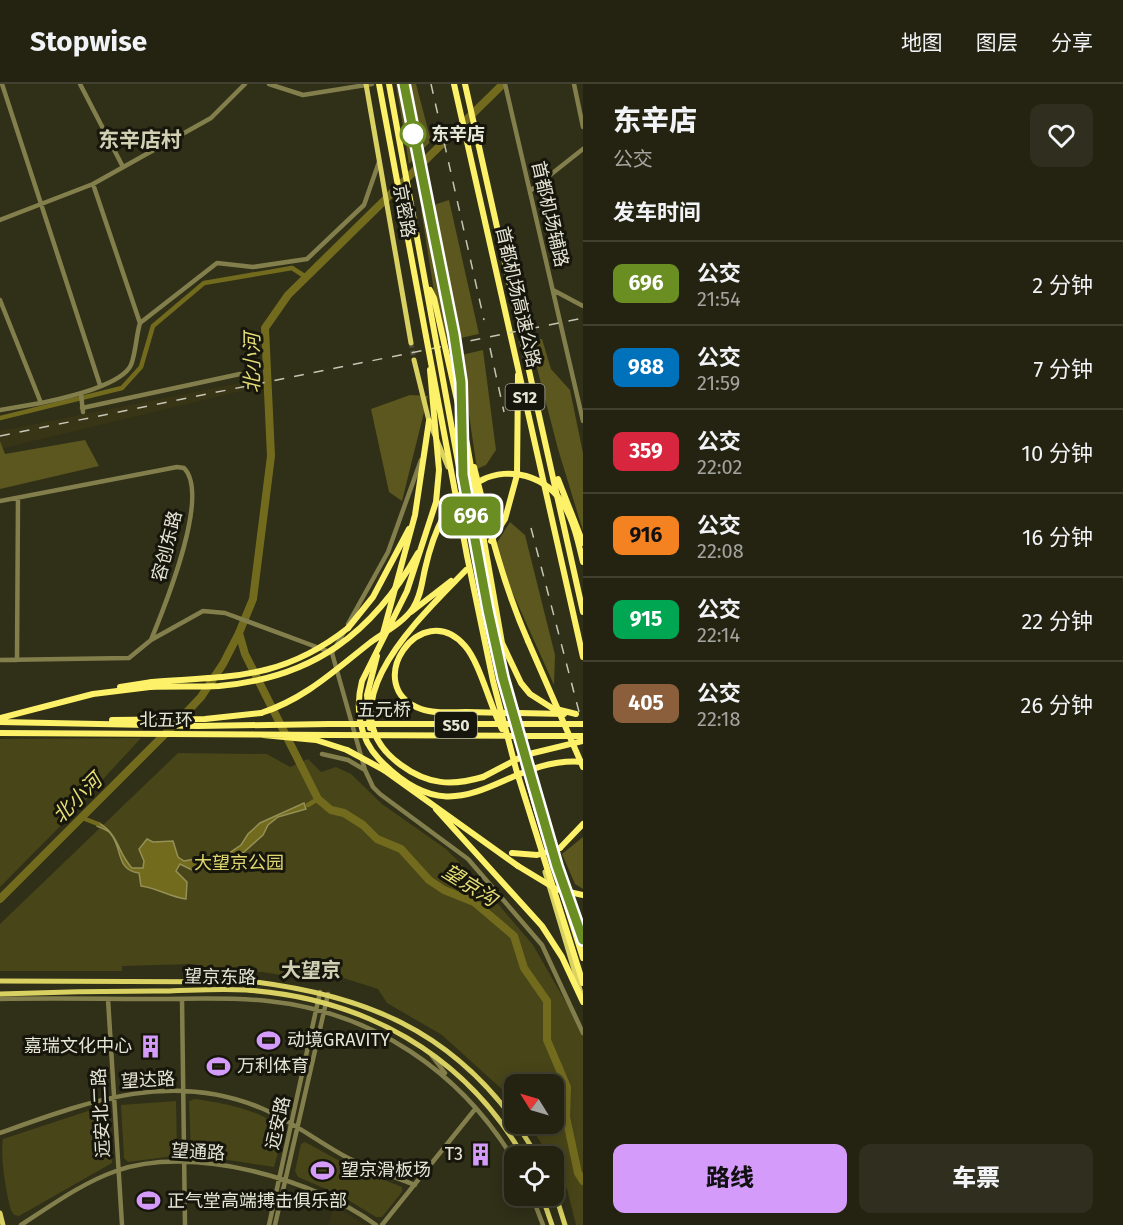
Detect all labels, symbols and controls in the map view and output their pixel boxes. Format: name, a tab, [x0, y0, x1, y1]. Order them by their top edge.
text: Stopwise	[30, 25, 147, 58]
text: 地图	[901, 30, 943, 56]
text: 图层	[976, 30, 1018, 56]
text: 分享	[1051, 30, 1093, 56]
text: 东辛店	[613, 104, 697, 137]
button: heart	[1030, 104, 1093, 167]
marker: 东辛店	[400, 121, 426, 147]
place label: 东辛店	[431, 123, 485, 145]
district label: 东辛店村	[98, 127, 182, 153]
text: 公交	[613, 147, 653, 171]
street label: 首都机场辅路	[527, 159, 573, 269]
street label: 京密路	[388, 183, 420, 239]
text: 发车时间	[613, 199, 701, 226]
street label: 首都机场高速公路	[491, 224, 545, 370]
text: 公交	[697, 260, 741, 287]
text: 696	[628, 270, 664, 296]
text: 2 分钟	[1032, 272, 1093, 299]
text: 21:54	[697, 287, 741, 311]
water label: 北小河	[240, 329, 264, 393]
text: 公交	[697, 344, 741, 371]
text: 988	[628, 354, 664, 380]
text: 7 分钟	[1033, 356, 1093, 383]
text: 21:59	[697, 371, 740, 395]
road number: S12	[506, 384, 544, 410]
text: 公交	[697, 428, 741, 455]
text: 359	[629, 438, 663, 464]
text: 10 分钟	[1021, 440, 1093, 467]
text: 22:02	[697, 455, 742, 479]
line badge: 696	[436, 496, 506, 536]
text: 696	[453, 503, 489, 529]
street label: 容创东路	[148, 508, 186, 584]
text: 公交	[697, 512, 741, 539]
text: 916	[630, 522, 662, 548]
text: 16 分钟	[1022, 524, 1093, 551]
text: 22:08	[697, 539, 744, 563]
text: 公交	[697, 596, 741, 623]
text: 915	[630, 606, 662, 632]
text: 22 分钟	[1021, 608, 1093, 635]
text: 22:14	[697, 623, 740, 647]
text: 公交	[697, 680, 741, 707]
text: 405	[628, 690, 664, 716]
text: 26 分钟	[1021, 692, 1093, 719]
street label: 五元桥	[357, 699, 411, 721]
text: 22:18	[697, 707, 740, 731]
street label: 北五环	[139, 709, 193, 731]
road number: S50	[435, 712, 477, 738]
water label: 北小河	[47, 765, 110, 828]
park label: 大望京公园	[194, 852, 284, 874]
water label: 望京沟	[438, 859, 503, 912]
district label: 大望京	[281, 958, 341, 982]
street label: 望京东路	[184, 965, 256, 989]
sports icon: 动境GRAVITY	[256, 1027, 282, 1053]
place label: 动境GRAVITY	[287, 1029, 390, 1051]
building icon: 嘉瑞文化中心	[137, 1033, 163, 1059]
place label: 嘉瑞文化中心	[24, 1035, 132, 1057]
sports icon: 万利体育	[206, 1053, 232, 1079]
place label: 万利体育	[237, 1055, 309, 1077]
street label: 远安北二路	[88, 1067, 114, 1159]
street label: 望达路	[120, 1068, 176, 1092]
north arrow	[504, 1074, 564, 1134]
map controls	[504, 1074, 564, 1206]
street label: 远安路	[261, 1094, 295, 1152]
street label: 望通路	[170, 1140, 226, 1164]
building icon: T3	[468, 1141, 494, 1167]
place label: T3	[445, 1143, 463, 1165]
button: 路线	[613, 1144, 847, 1213]
button: 车票	[859, 1144, 1093, 1213]
button: locate	[504, 1146, 564, 1206]
sports icon: 望京滑板场	[310, 1157, 336, 1183]
place label: 望京滑板场	[341, 1159, 431, 1181]
sports icon: 正气堂高端搏击俱乐部	[136, 1188, 162, 1214]
place label: 正气堂高端搏击俱乐部	[167, 1190, 347, 1212]

